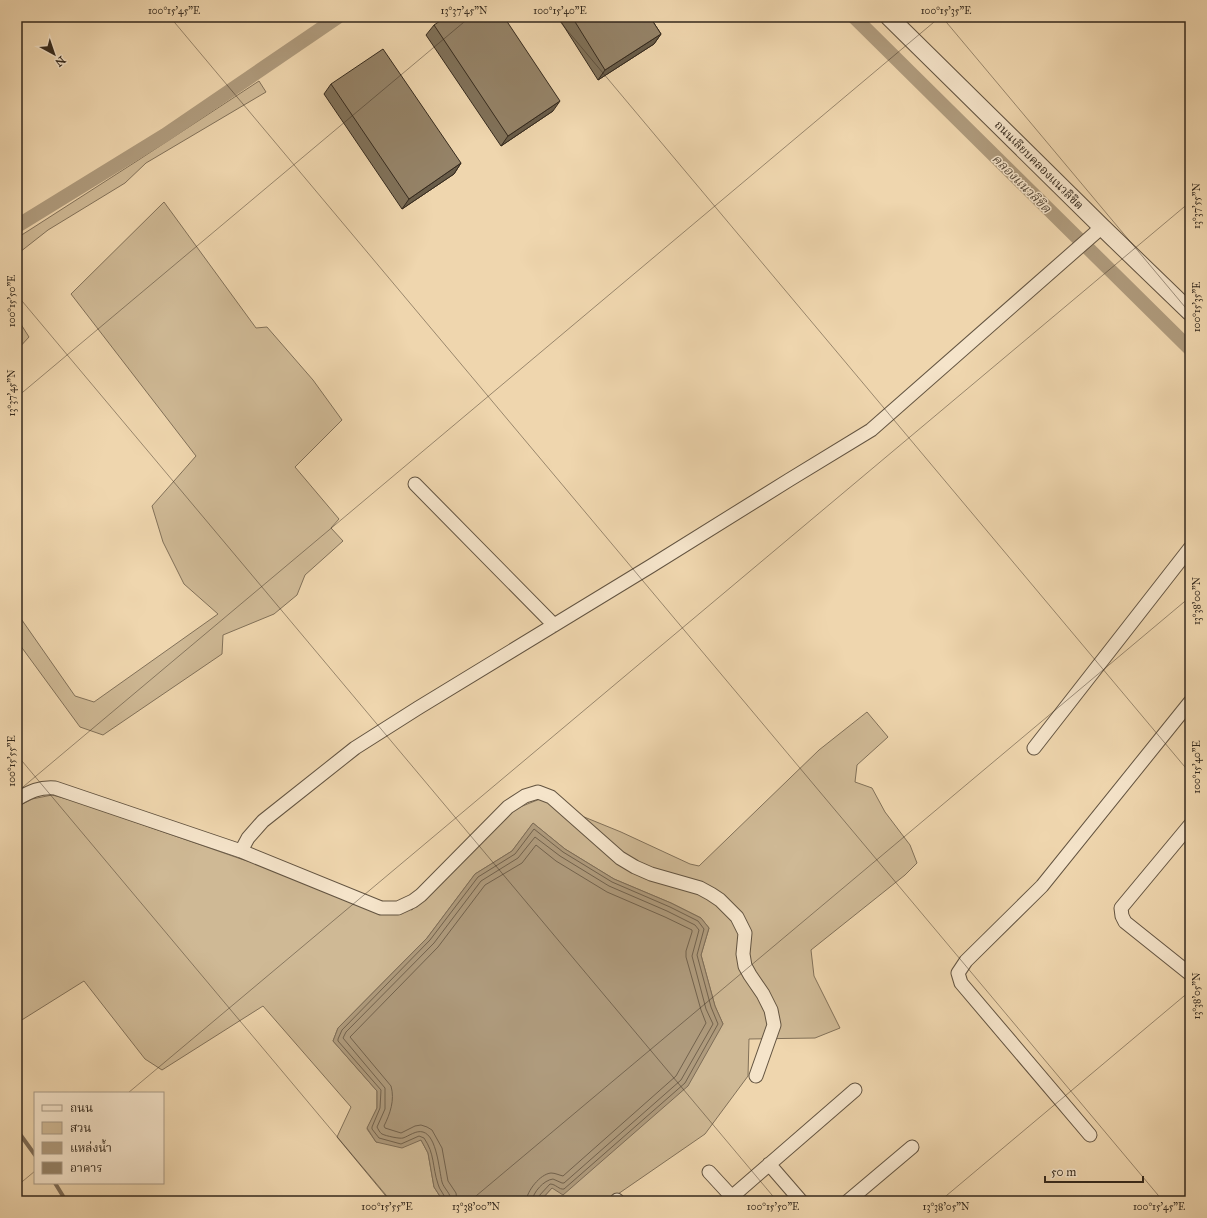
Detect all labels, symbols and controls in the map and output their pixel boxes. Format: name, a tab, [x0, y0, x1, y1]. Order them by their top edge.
text: 100°15'45"E	[148, 5, 200, 17]
text: 13°37'45"N	[441, 5, 488, 17]
text: 100°15'40"E	[533, 5, 587, 17]
text: 100°15'35"E	[921, 5, 971, 17]
north arrow	[34, 34, 74, 74]
text: N	[52, 53, 68, 70]
street label: ถนนเลียบคลองแนวลิขิต	[991, 117, 1087, 213]
water label: คลองแนวลิขิต	[989, 150, 1055, 216]
text: 13°37'55"N	[1191, 183, 1203, 229]
text: 100°15'50"E	[6, 275, 18, 327]
text: 100°15'35"E	[1191, 282, 1203, 332]
text: 13°37'45"N	[6, 369, 18, 416]
text: 13°38'00"N	[1191, 576, 1203, 625]
text: 100°15'55"E	[6, 735, 18, 787]
text: 100°15'40"E	[1191, 740, 1203, 794]
text: 13°38'05"N	[1191, 972, 1203, 1019]
legend	[34, 1092, 164, 1184]
text: ถนน	[70, 1101, 93, 1115]
text: สวน	[70, 1121, 92, 1135]
text: แหล่งน้ำ	[70, 1139, 112, 1155]
scale bar	[1045, 1158, 1143, 1184]
text: อาคาร	[70, 1161, 102, 1175]
text: 50 m	[1051, 1165, 1076, 1179]
text: 100°15'55"E	[361, 1201, 413, 1213]
text: 13°38'00"N	[452, 1201, 501, 1213]
text: 100°15'50"E	[747, 1201, 799, 1213]
text: 13°38'05"N	[923, 1201, 970, 1213]
text: 100°15'45"E	[1133, 1201, 1185, 1213]

